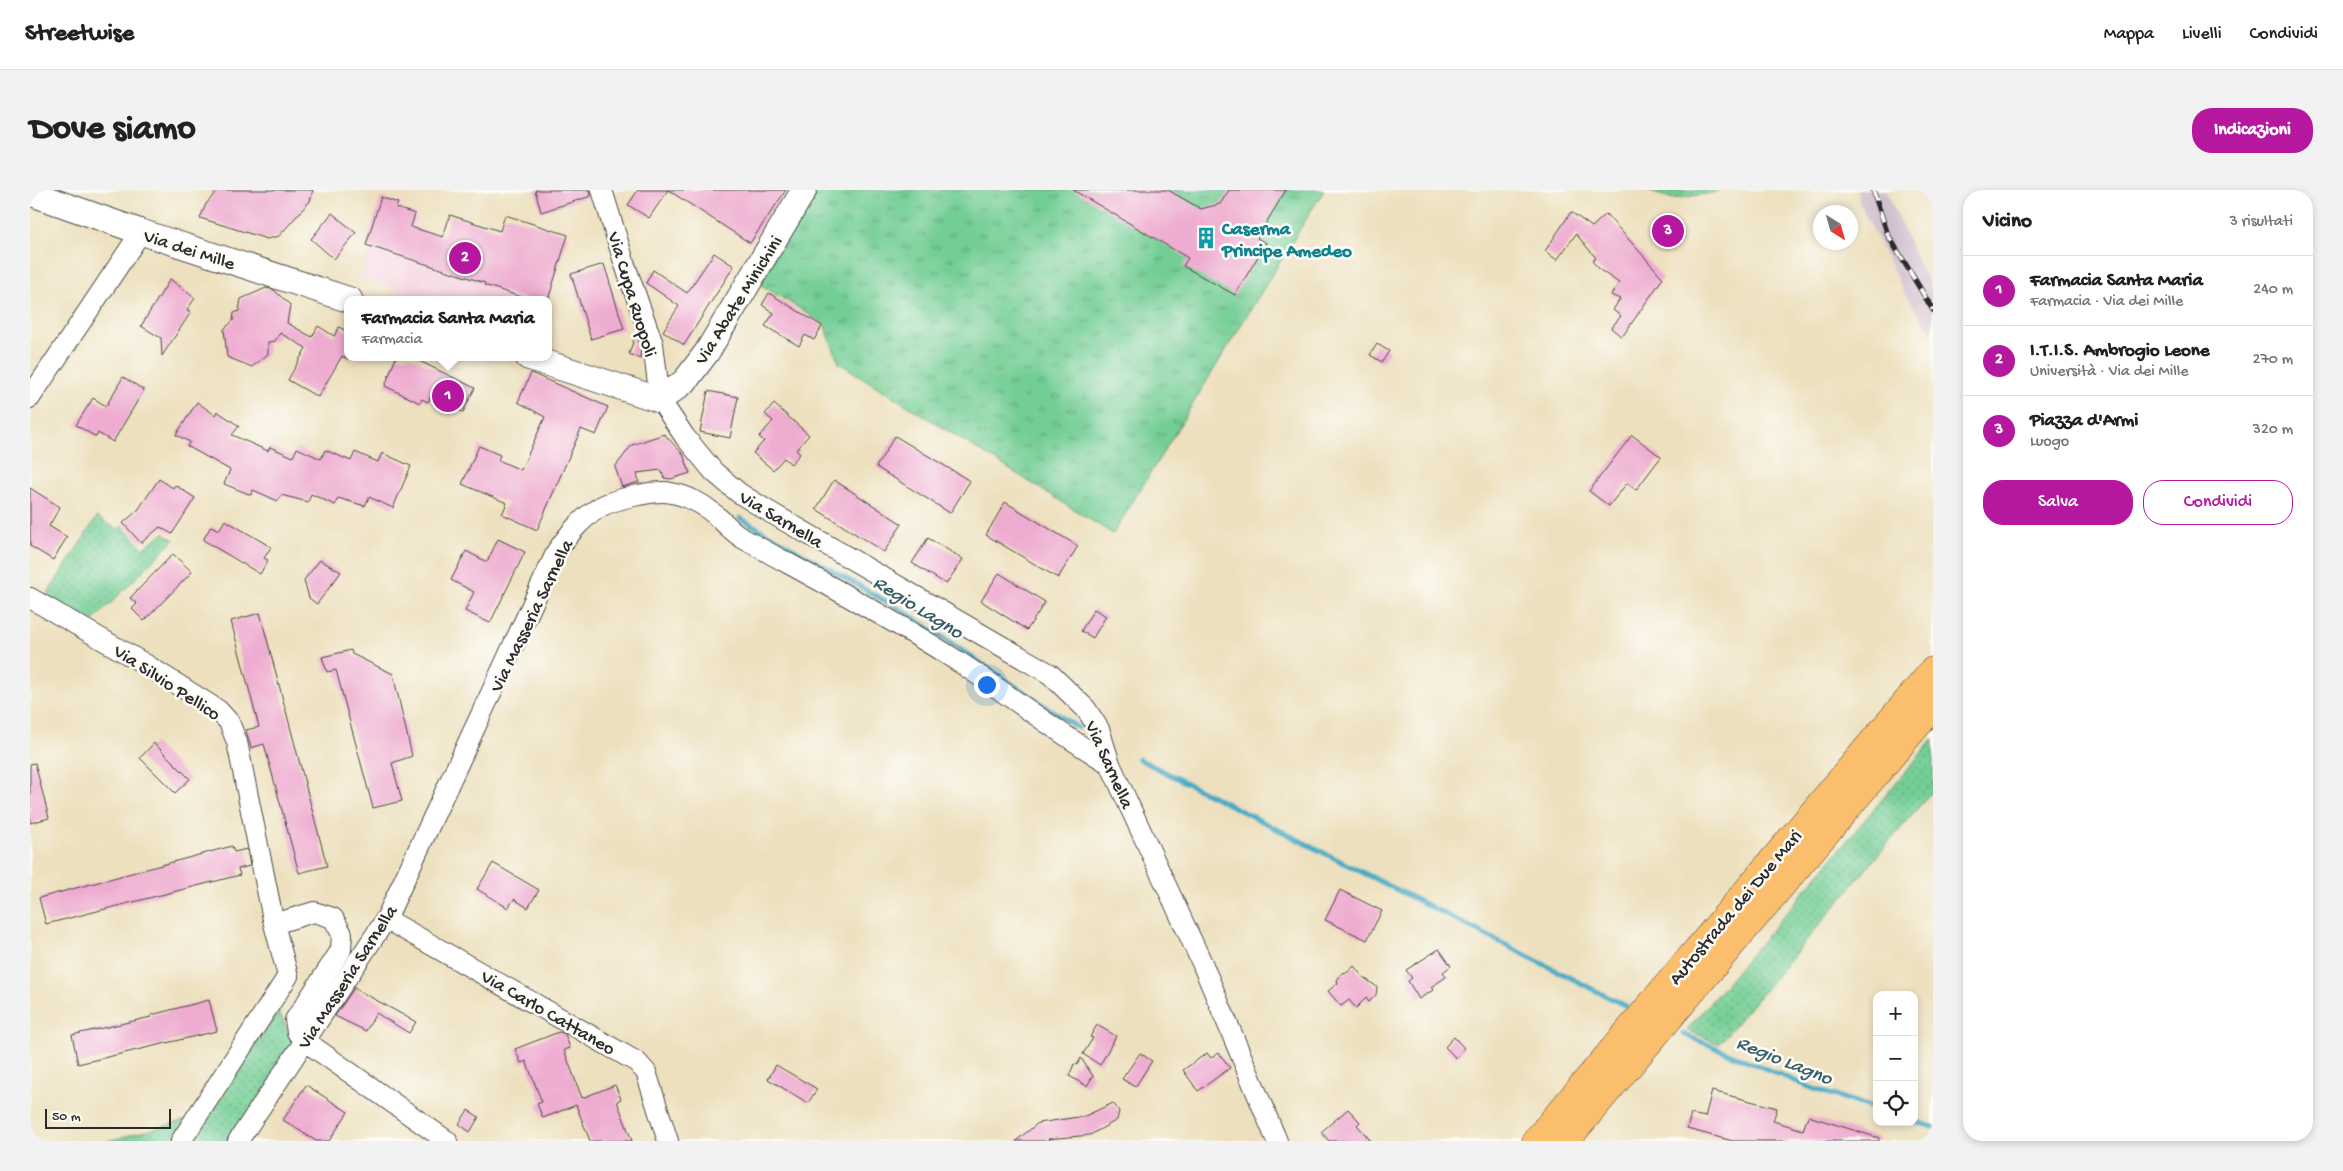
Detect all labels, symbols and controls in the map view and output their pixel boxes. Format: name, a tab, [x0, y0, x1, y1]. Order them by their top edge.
text: Streetwise	[25, 20, 134, 49]
text: Mappa	[2104, 24, 2154, 45]
text: Livelli	[2182, 24, 2222, 45]
text: Condividi	[2250, 24, 2318, 45]
button: Indicazioni	[2192, 108, 2313, 153]
text: Dove siamo	[30, 110, 196, 151]
north arrow	[1813, 205, 1858, 250]
text: Vicino	[1983, 210, 2032, 235]
pin: 3	[1652, 212, 1684, 250]
text: 3 risultati	[2229, 213, 2293, 232]
place label: Caserma Principe Amedeo	[1221, 219, 1352, 264]
street label: Via dei Mille	[139, 225, 238, 277]
building icon: Caserma Principe Amedeo	[1193, 225, 1219, 251]
street label: Via Cupa Ruopoli	[600, 229, 661, 360]
street label: Via Abate Minichini	[690, 232, 789, 371]
pin: 2	[449, 239, 481, 277]
text: Farmacia Santa Maria	[2030, 270, 2203, 293]
text: 1	[1996, 281, 2002, 300]
text: 240 m	[2253, 281, 2293, 300]
text: Farmacia · Via dei Mille	[2030, 293, 2183, 312]
popup	[344, 296, 552, 361]
text: Farmacia Santa Maria	[362, 308, 535, 331]
text: Farmacia	[362, 331, 422, 350]
text: I.T.I.S. Ambrogio Leone	[2030, 340, 2210, 363]
text: 2	[1995, 351, 2003, 370]
text: 270 m	[2253, 351, 2293, 370]
text: Università · Via dei Mille	[2030, 363, 2188, 382]
pin: 1	[432, 377, 464, 415]
text: Piazza d'Armi	[2030, 410, 2138, 433]
text: 3	[1995, 421, 2003, 440]
text: 320 m	[2253, 421, 2293, 440]
text: Luogo	[2030, 433, 2069, 452]
button: Salva	[1983, 480, 2133, 525]
button: Condividi	[2143, 480, 2293, 525]
street label: Via Sarnella	[733, 487, 827, 556]
street label: Via Masseria Sarnella	[486, 535, 581, 698]
water label: Regio Lagno	[868, 572, 968, 646]
street label: Via Silvio Pellico	[107, 640, 224, 727]
your location	[974, 672, 1000, 698]
street label: Via Sarnella	[1078, 717, 1138, 814]
street label: Autostrada dei Due Mari	[1665, 826, 1808, 991]
street label: Via Masseria Sarnella	[293, 900, 405, 1055]
street label: Via Carlo Cattaneo	[475, 966, 619, 1062]
map controls	[1873, 991, 1918, 1126]
button: +	[1873, 991, 1918, 1036]
water label: Regio Lagno	[1732, 1033, 1836, 1092]
button: −	[1873, 1036, 1918, 1081]
button: locate	[1873, 1081, 1918, 1126]
scale bar	[45, 1106, 171, 1129]
text: 50 m	[52, 1109, 81, 1126]

